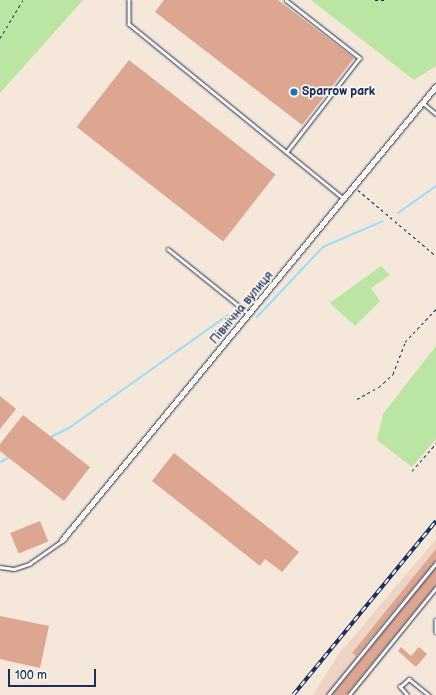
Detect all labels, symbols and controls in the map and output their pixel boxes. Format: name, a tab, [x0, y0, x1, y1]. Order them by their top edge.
place label: Sparrow park	[302, 85, 375, 99]
marker: Sparrow park	[289, 87, 299, 97]
street label: Північна вулиця	[207, 269, 277, 347]
scale bar	[10, 661, 98, 687]
text: 100 m	[15, 668, 47, 683]

